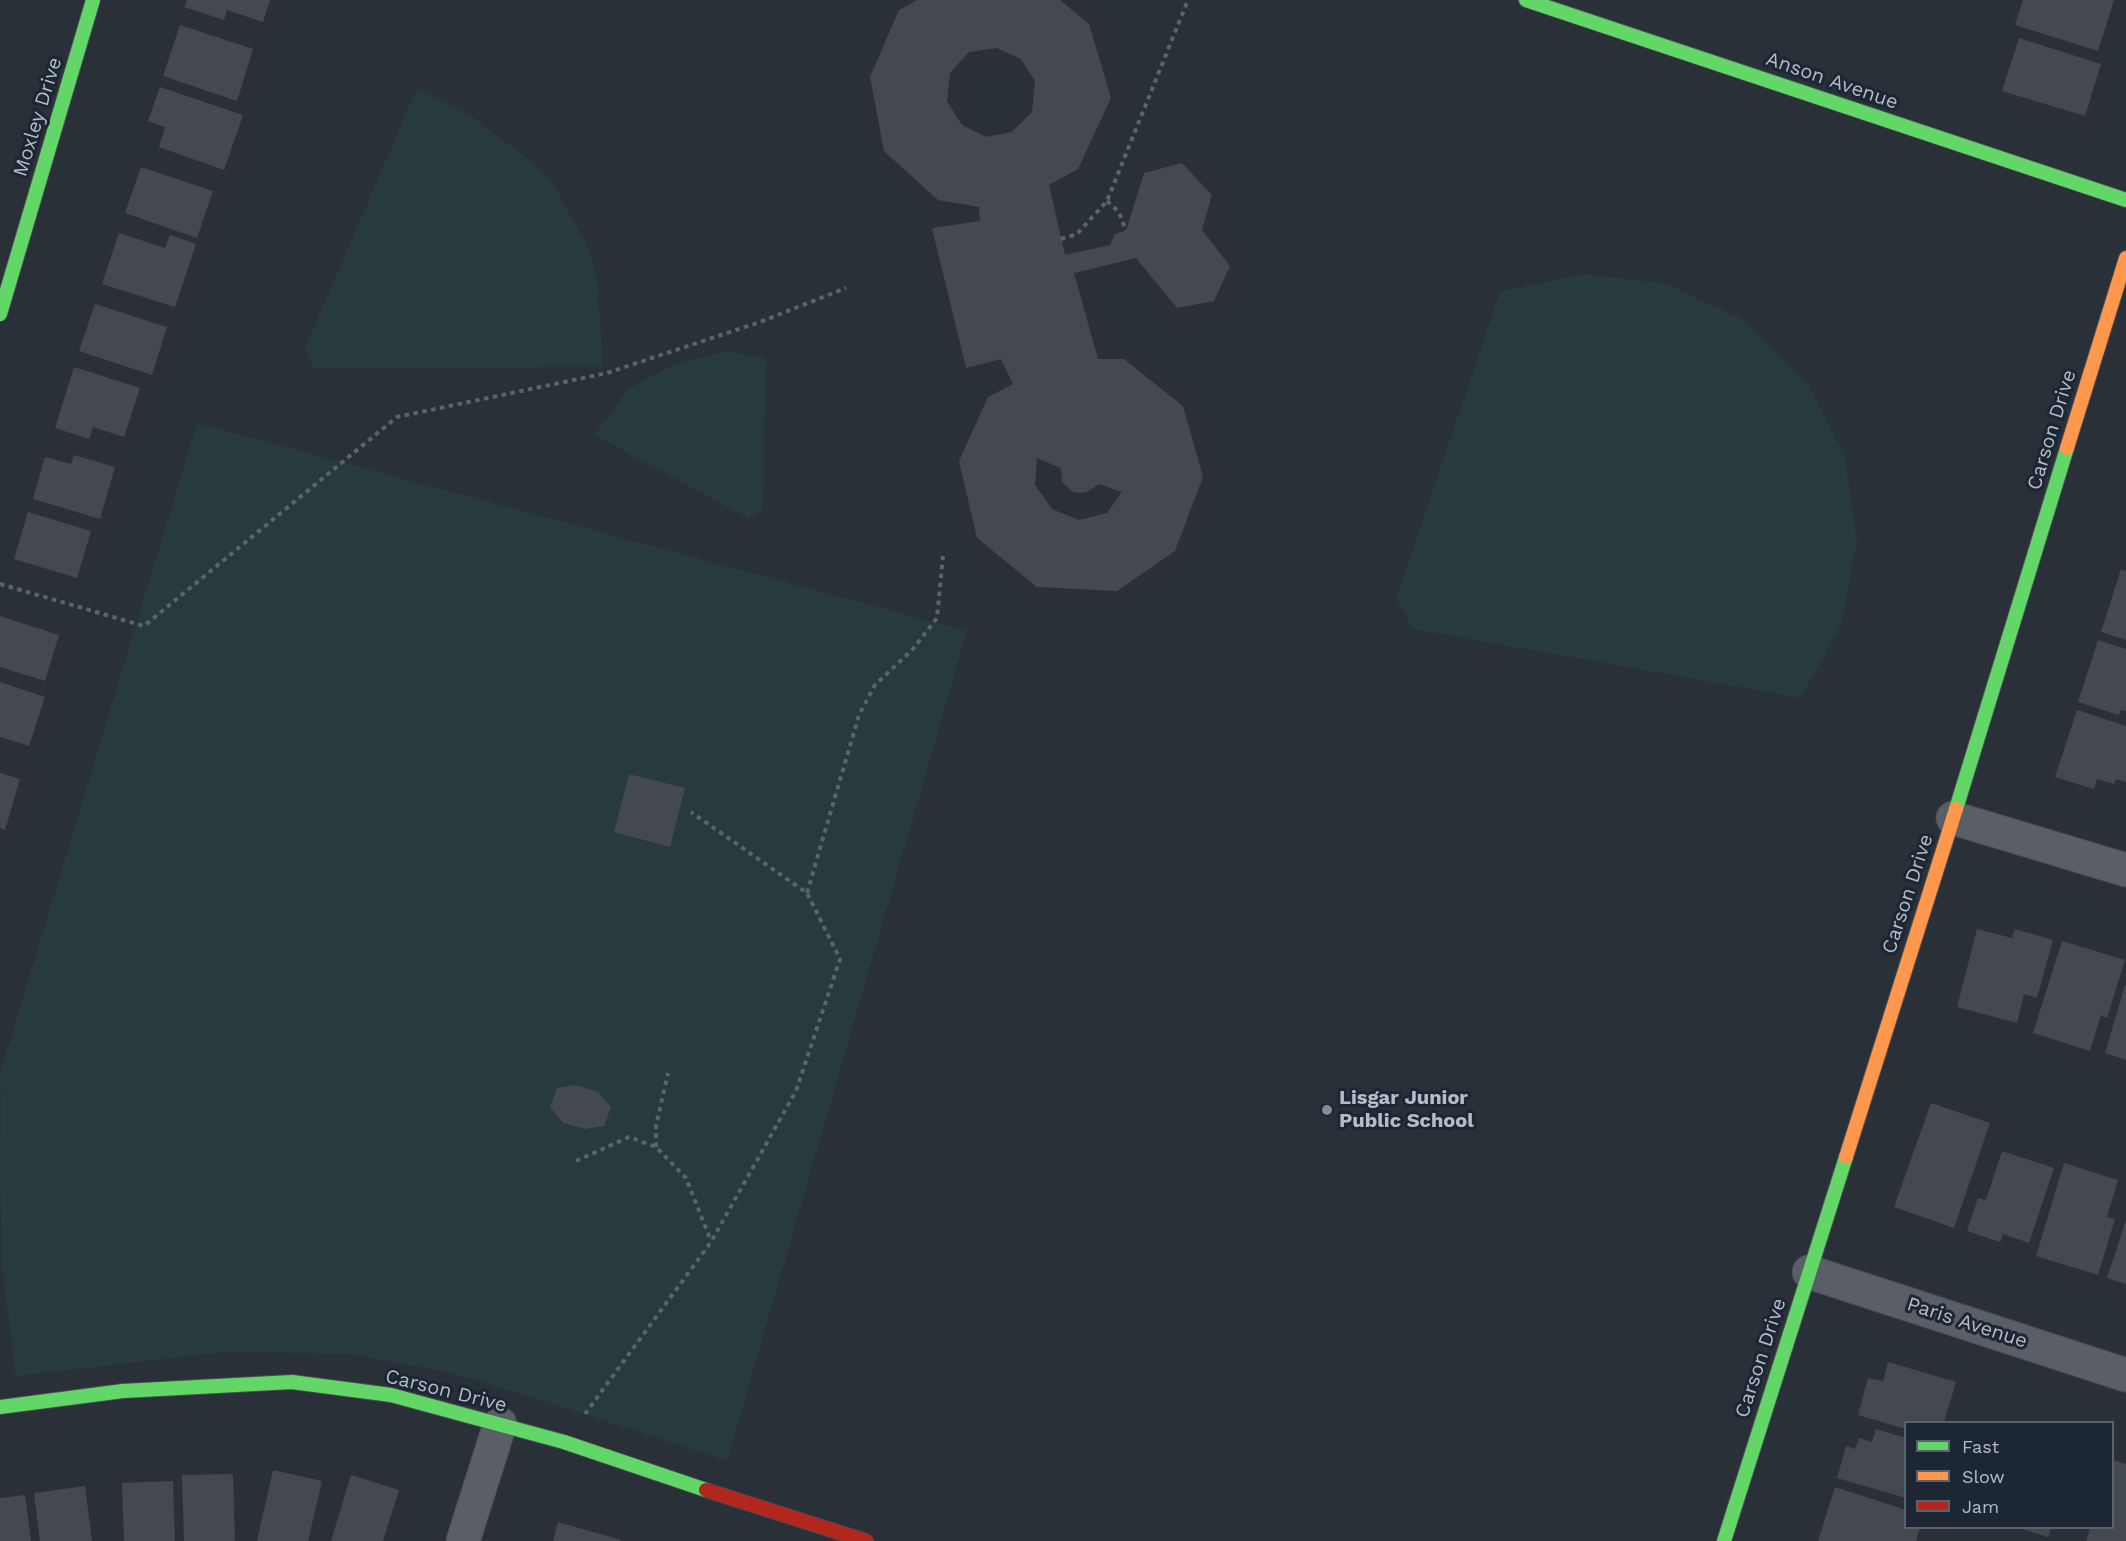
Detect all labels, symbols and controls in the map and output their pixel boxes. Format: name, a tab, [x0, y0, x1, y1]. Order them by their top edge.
street label: Anson Avenue	[1763, 47, 1901, 115]
street label: Moxley Drive	[9, 55, 67, 179]
street label: Carson Drive	[2022, 367, 2082, 493]
street label: Carson Drive	[1877, 831, 1939, 957]
place label: Lisgar Junior Public School	[1339, 1086, 1474, 1133]
marker: Lisgar Junior Public School	[1320, 1103, 1334, 1117]
street label: Paris Avenue	[1904, 1292, 2030, 1354]
street label: Carson Drive	[1730, 1295, 1792, 1421]
street label: Carson Drive	[383, 1364, 509, 1418]
legend	[1904, 1421, 2114, 1529]
text: Fast	[1962, 1436, 1999, 1457]
text: Slow	[1962, 1466, 2005, 1487]
text: Jam	[1962, 1496, 1999, 1517]

